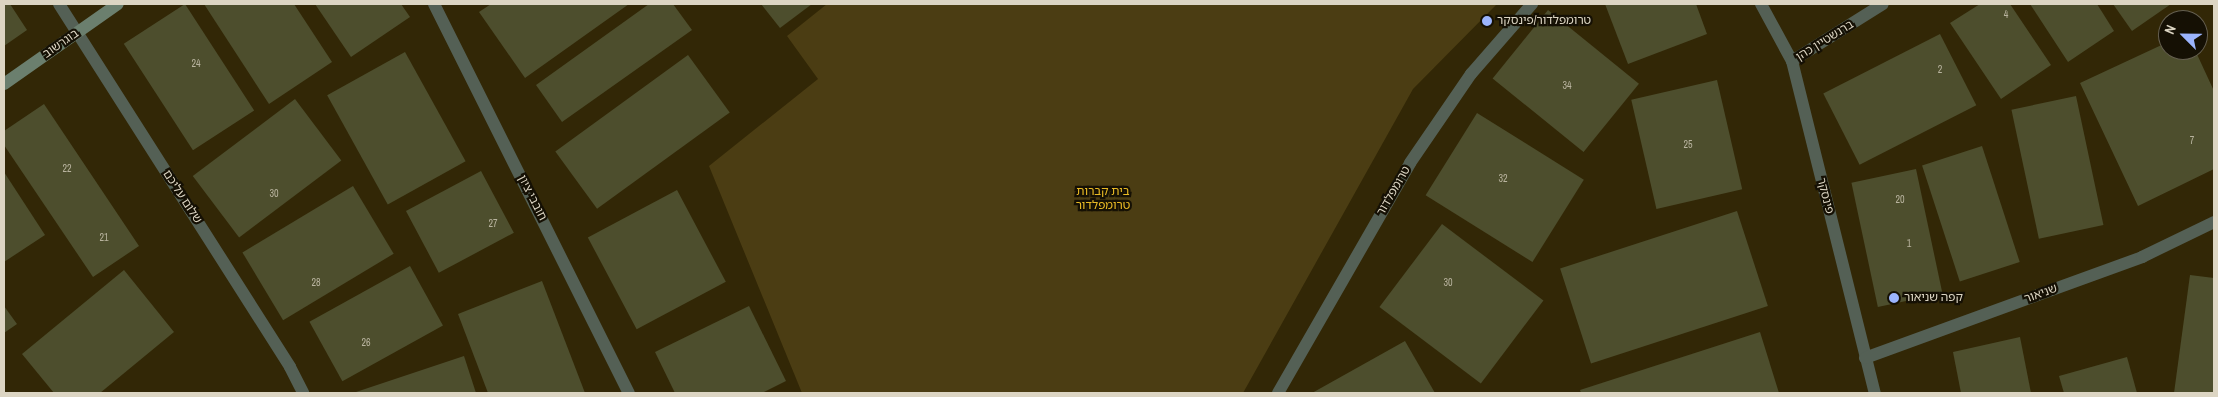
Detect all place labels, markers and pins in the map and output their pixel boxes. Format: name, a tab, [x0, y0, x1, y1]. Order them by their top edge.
place label: טרומפלדור/פינסקר	[1497, 14, 1591, 28]
marker: טרומפלדור/פינסקר	[1481, 15, 1493, 27]
place label: קפה שניאור	[1904, 291, 1963, 305]
marker: קפה שניאור	[1888, 292, 1900, 304]

